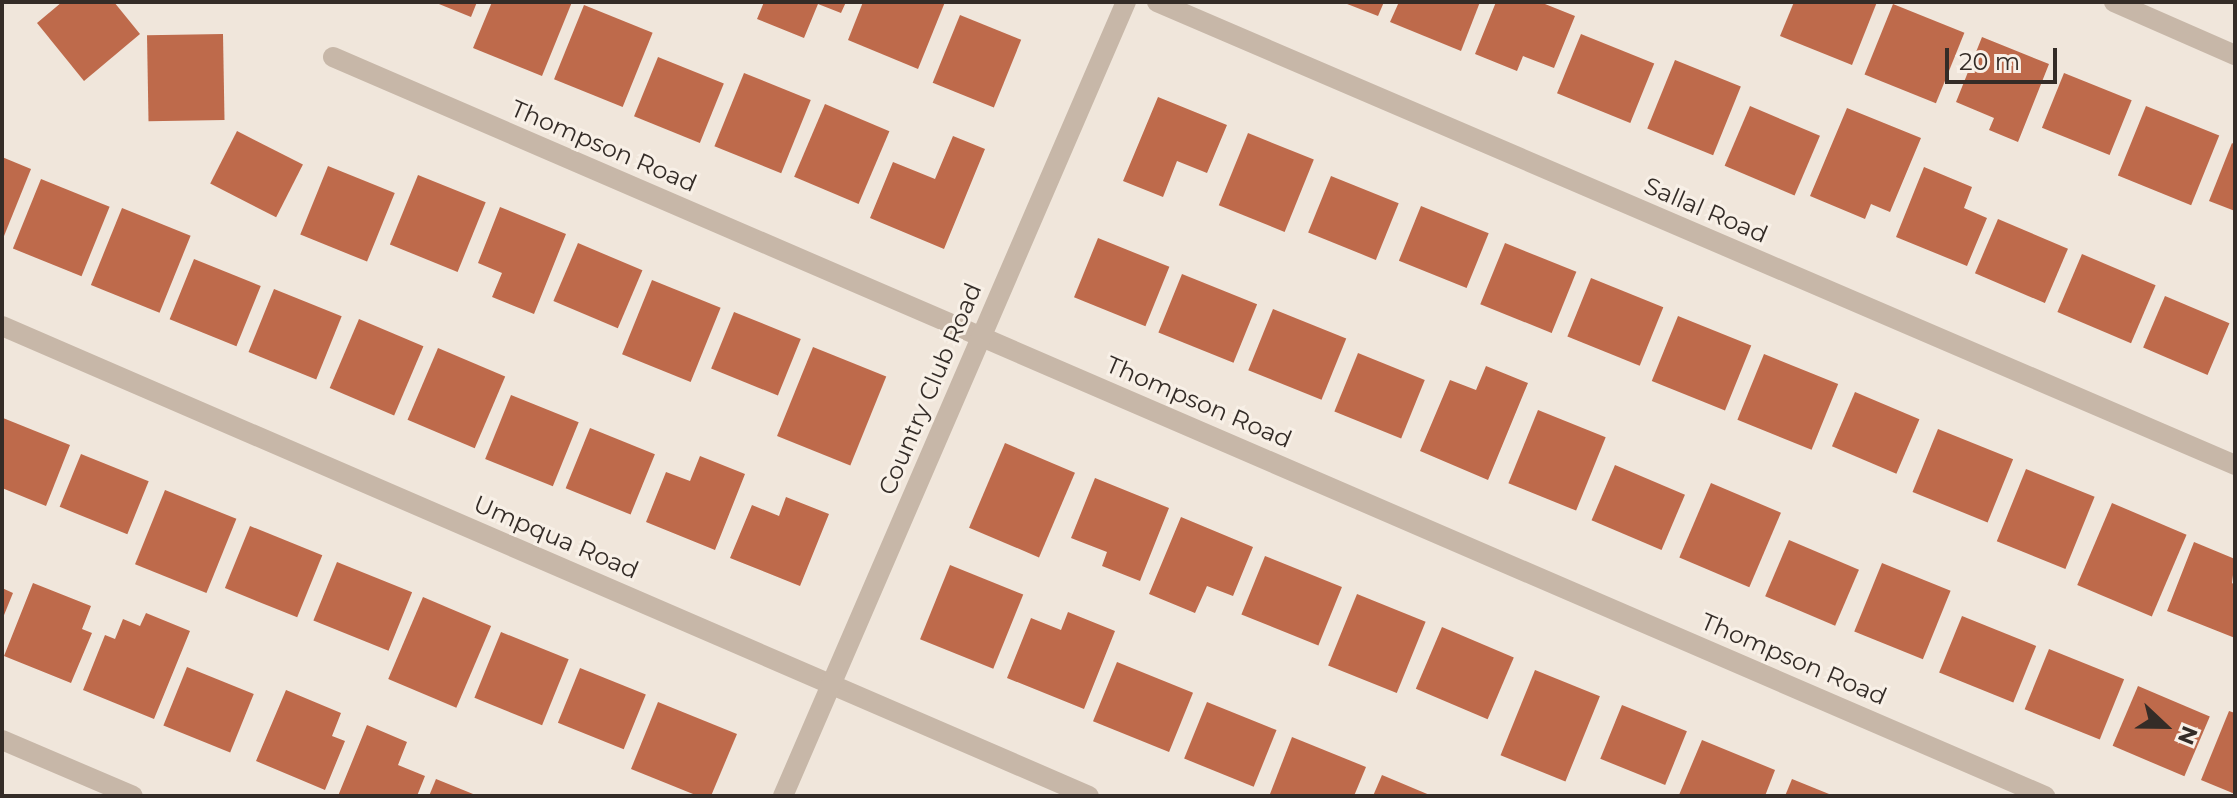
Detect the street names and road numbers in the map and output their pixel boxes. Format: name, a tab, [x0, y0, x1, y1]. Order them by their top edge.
street label: Thompson Road	[507, 94, 701, 198]
street label: Sallal Road	[1640, 171, 1772, 249]
street label: Country Club Road	[872, 279, 988, 499]
street label: Thompson Road	[1102, 350, 1296, 454]
street label: Umpqua Road	[469, 489, 643, 585]
street label: Thompson Road	[1697, 607, 1891, 711]

